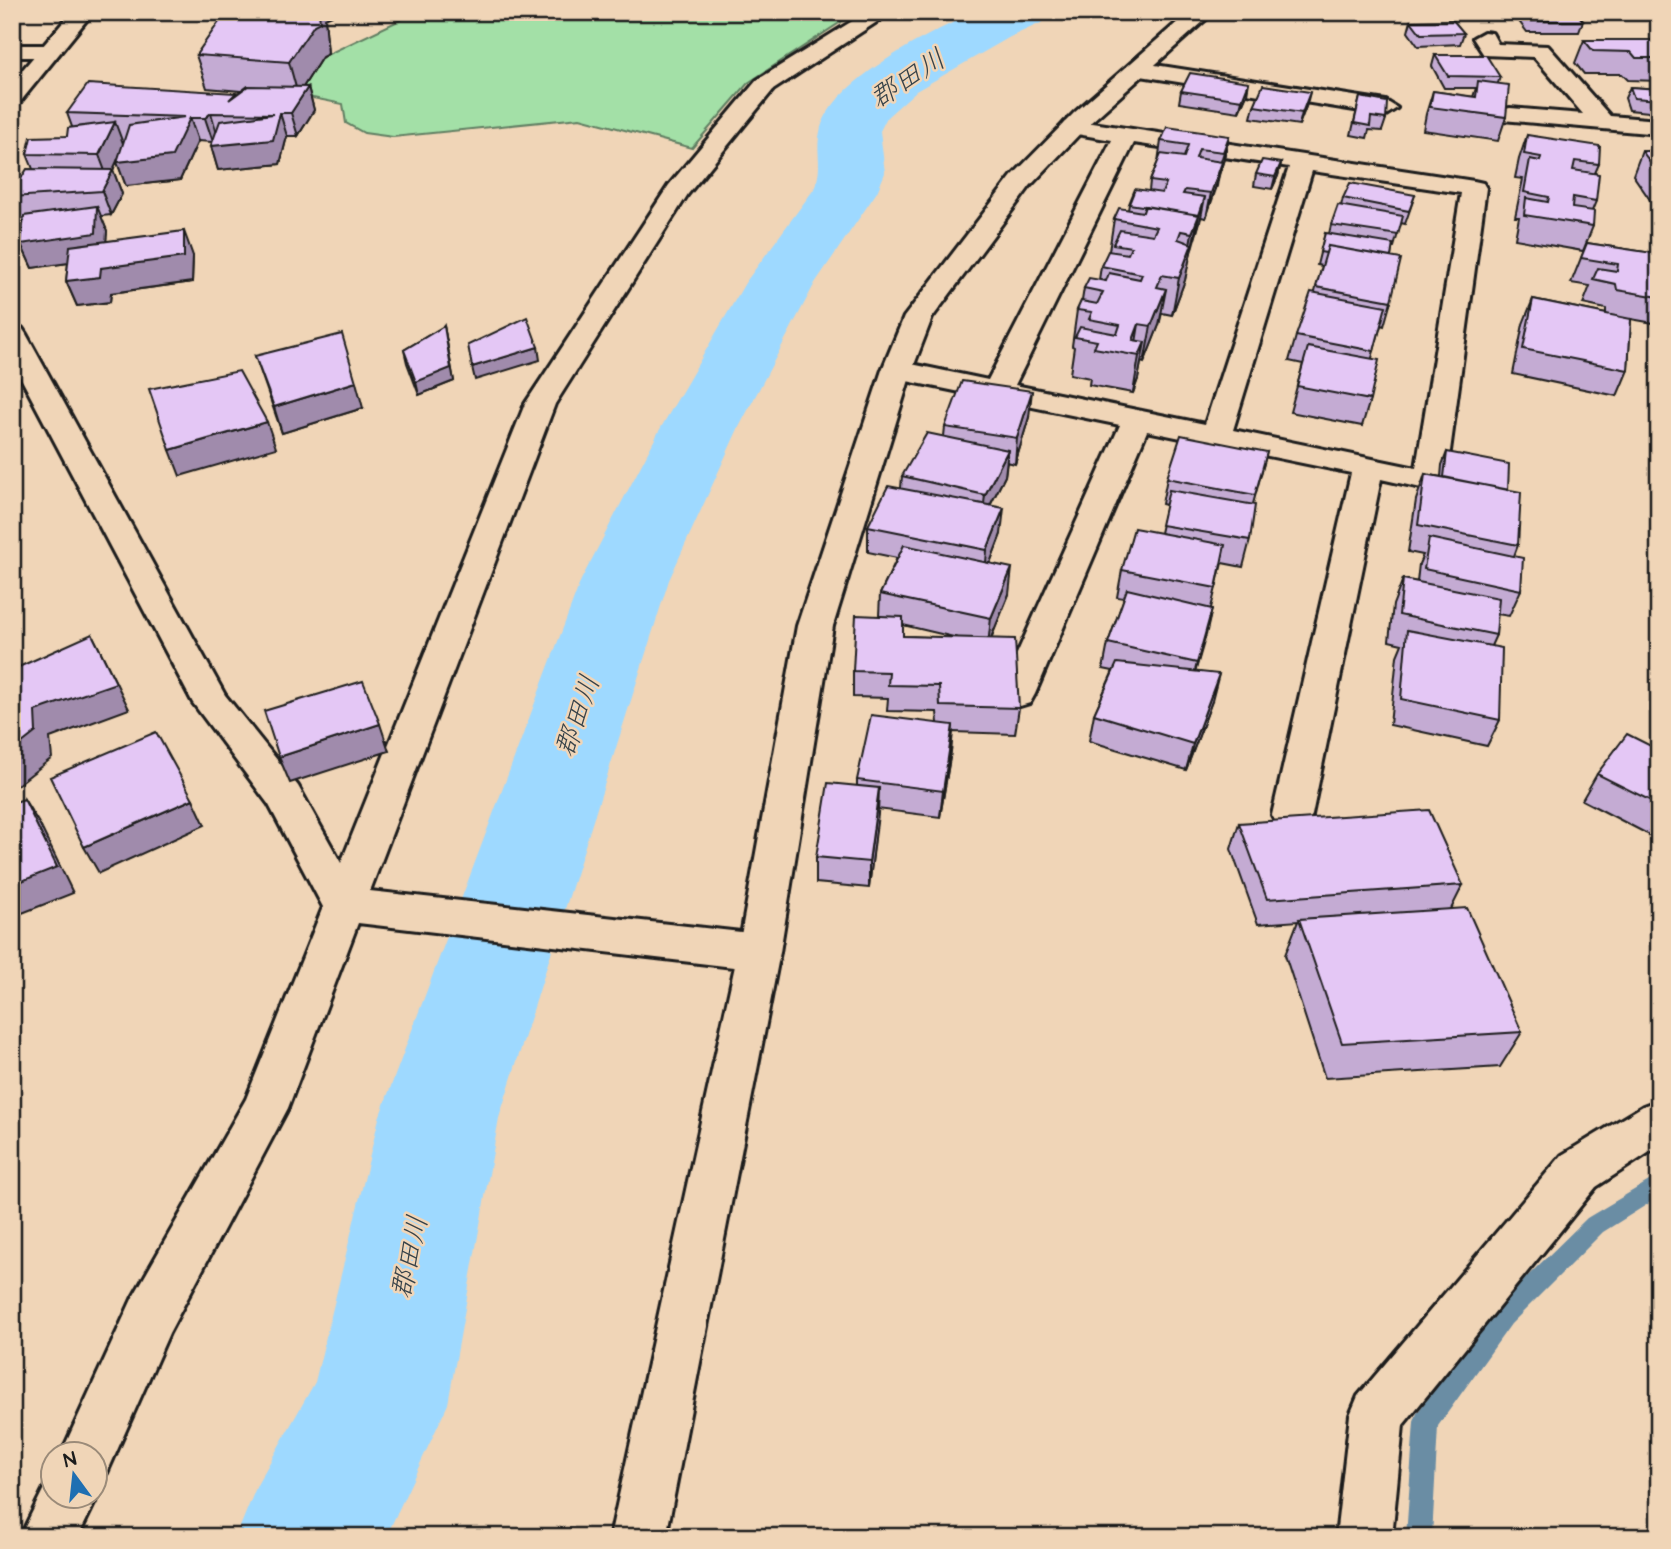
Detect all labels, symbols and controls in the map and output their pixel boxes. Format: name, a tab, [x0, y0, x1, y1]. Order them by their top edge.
water label: 郡田川	[862, 40, 954, 118]
water label: 郡田川	[546, 670, 610, 762]
water label: 郡田川	[382, 1212, 438, 1302]
north arrow	[38, 1440, 108, 1510]
text: N	[61, 1445, 79, 1475]

